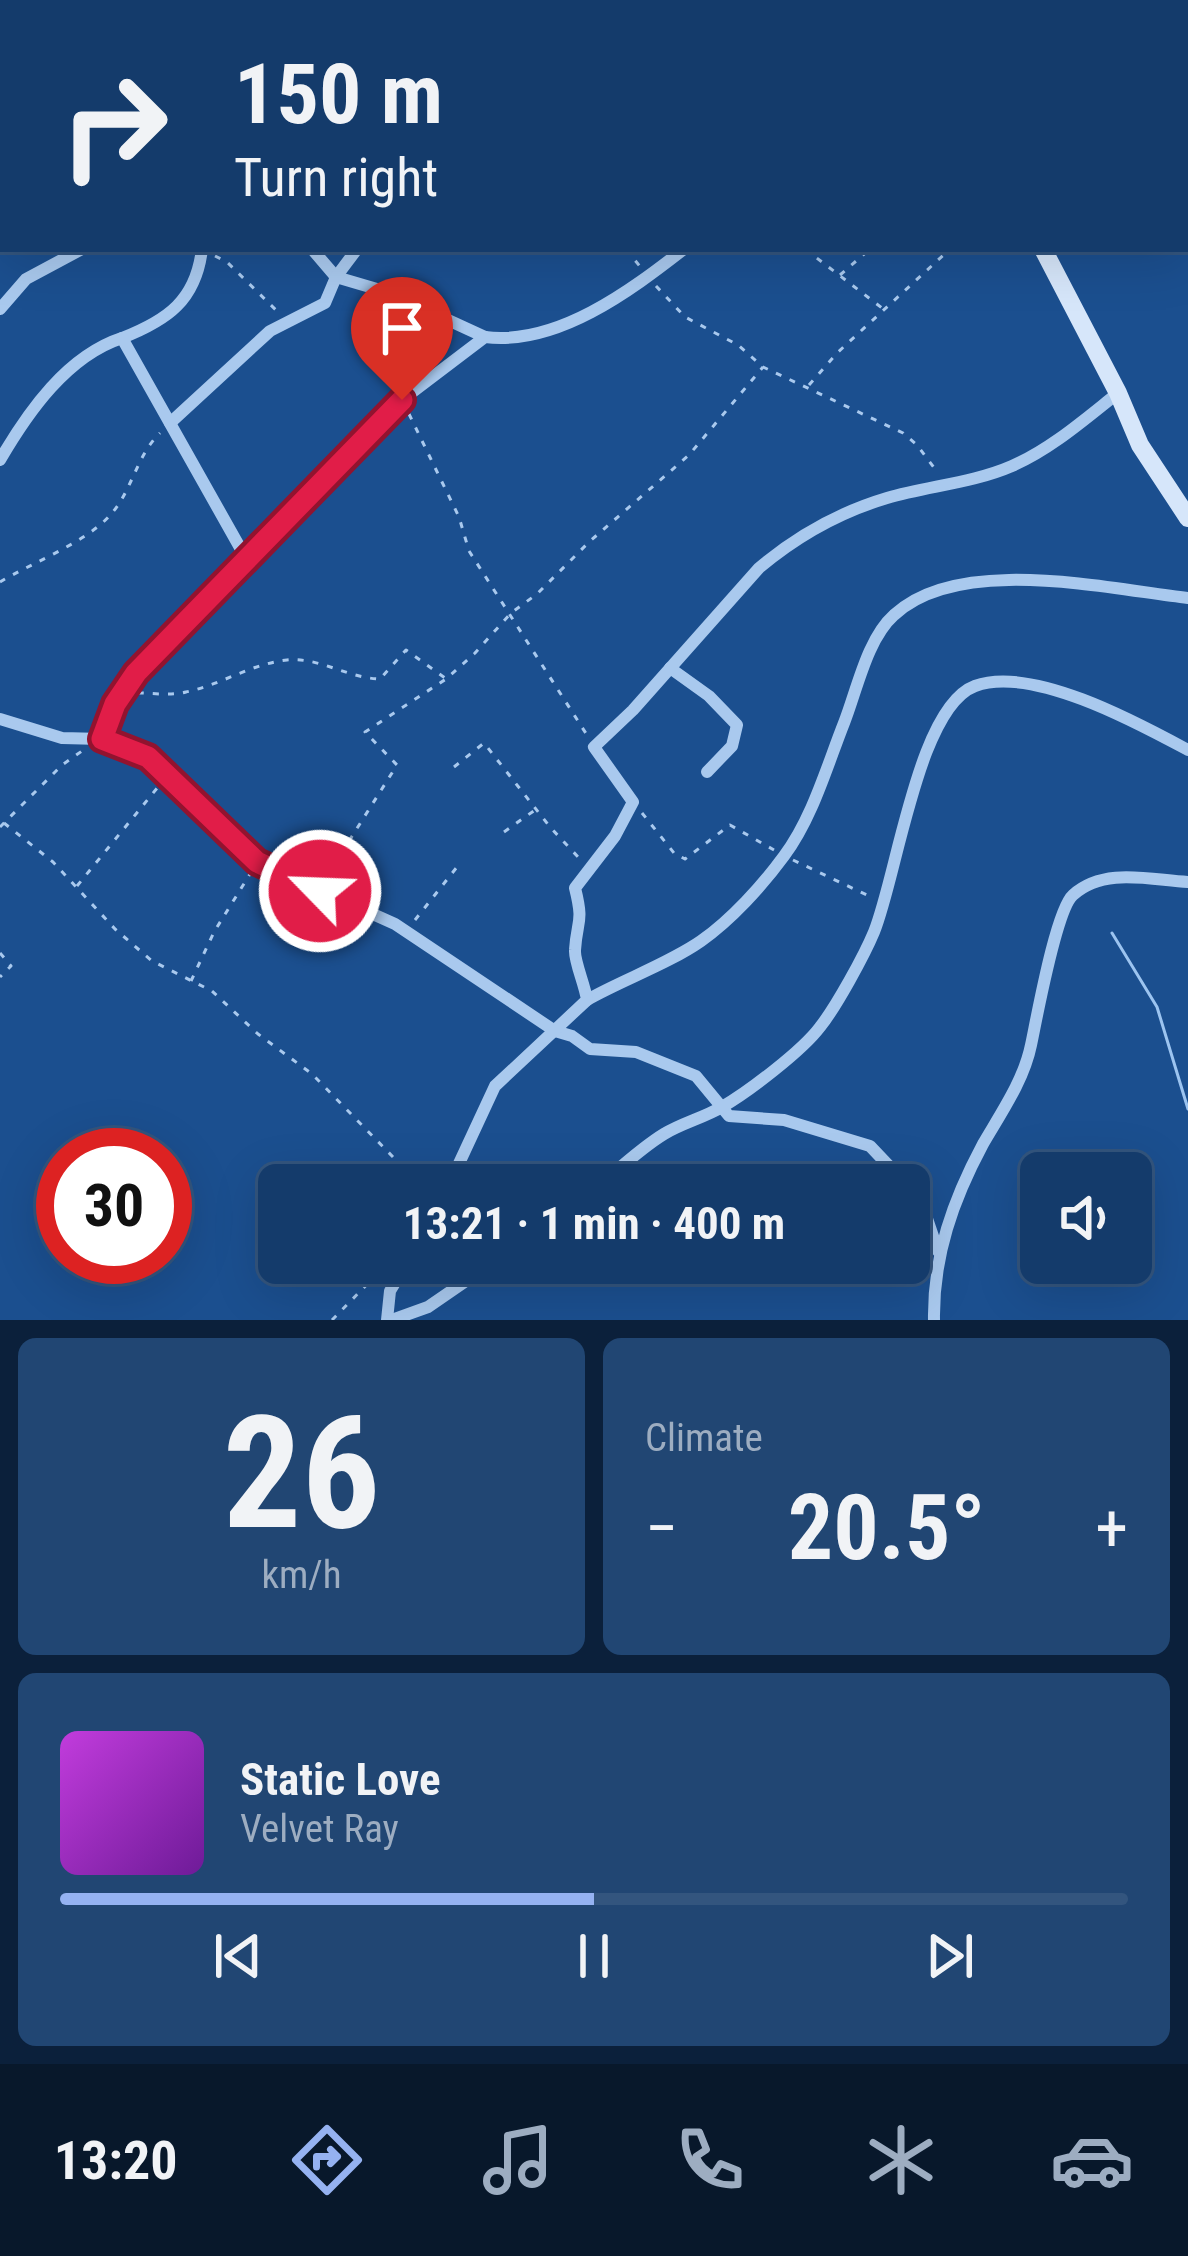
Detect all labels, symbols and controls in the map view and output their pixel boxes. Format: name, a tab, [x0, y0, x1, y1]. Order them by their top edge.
text: 150 m	[234, 45, 443, 144]
icon: right	[36, 48, 192, 204]
text: Turn right	[234, 146, 438, 209]
pin	[351, 277, 453, 400]
icon: arrive	[369, 295, 435, 361]
position arrow	[257, 828, 383, 954]
speed limit sign: 30	[36, 1128, 192, 1284]
map controls	[1020, 1152, 1152, 1284]
button: sound	[1020, 1152, 1152, 1284]
text: 13:21 · 1 min · 400 m	[403, 1197, 785, 1250]
text: 26	[223, 1382, 380, 1565]
text: Climate	[645, 1415, 763, 1461]
text: 20.5°	[788, 1476, 985, 1581]
text: −	[645, 1490, 678, 1567]
text: +	[1095, 1490, 1128, 1567]
text: km/h	[261, 1552, 342, 1598]
text: Static Love	[240, 1753, 441, 1806]
text: Velvet Ray	[240, 1806, 399, 1852]
icon: previous	[205, 1923, 271, 1989]
icon: pause	[561, 1923, 627, 1989]
icon: next	[917, 1923, 983, 1989]
icon: directions	[285, 2118, 369, 2202]
icon: music	[476, 2118, 560, 2202]
icon: phone	[668, 2118, 752, 2202]
icon: climate	[859, 2118, 943, 2202]
icon: car	[1050, 2118, 1134, 2202]
text: 13:20	[54, 2129, 178, 2192]

